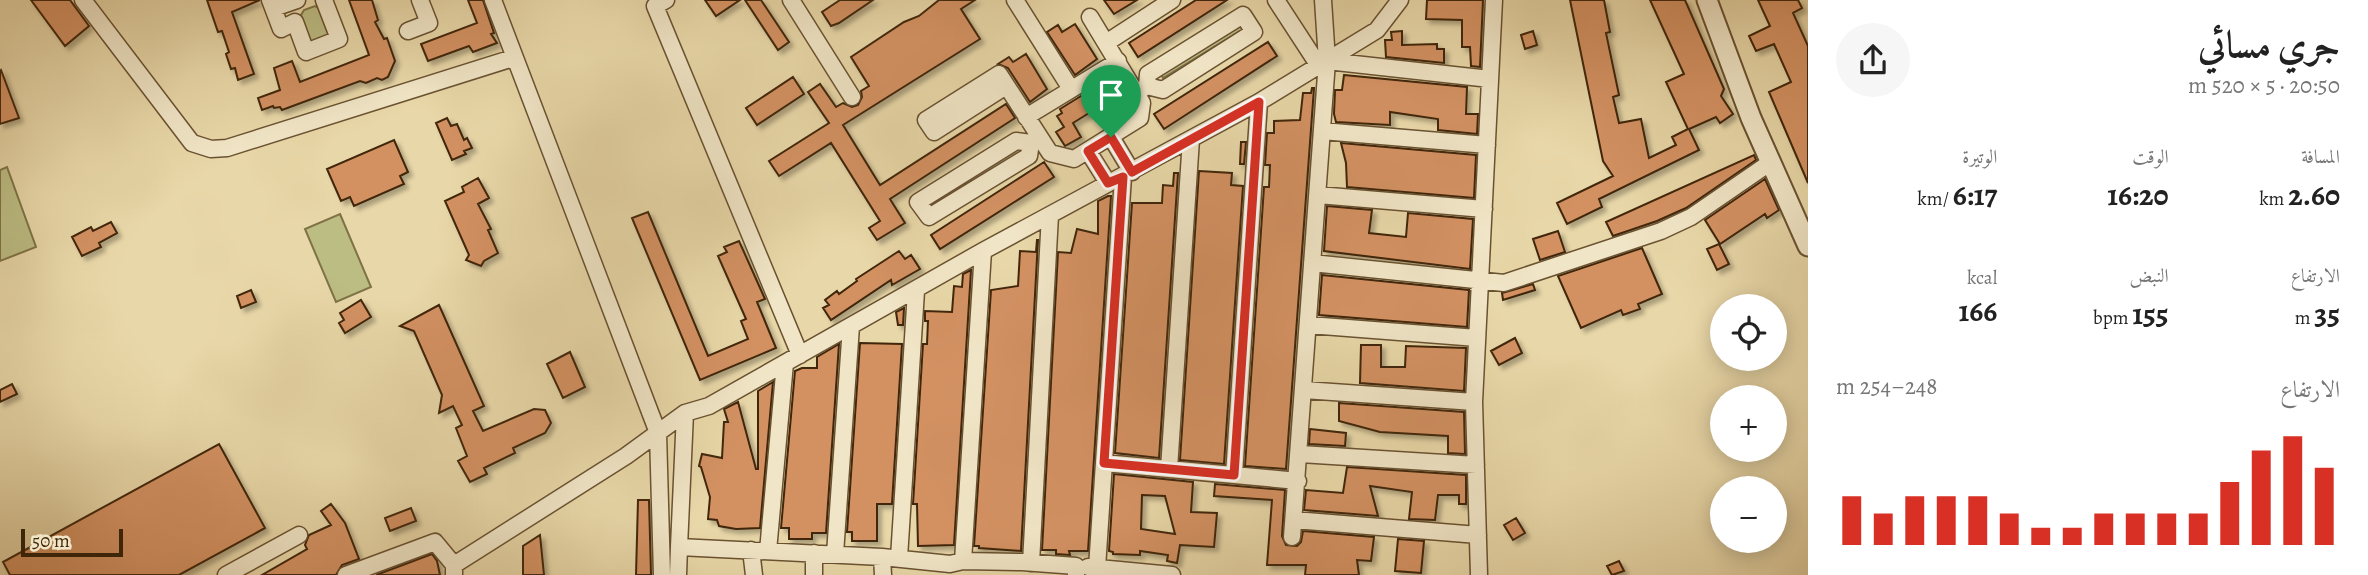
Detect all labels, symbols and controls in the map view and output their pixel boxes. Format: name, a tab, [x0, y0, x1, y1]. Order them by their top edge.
text: جري مسائي	[2198, 18, 2340, 70]
button: share	[1836, 23, 1910, 97]
pin	[1081, 65, 1141, 137]
text: 20:50 · 5 × 520 m	[2188, 70, 2340, 101]
icon: arrive	[1092, 76, 1130, 114]
text: الوتيرة	[1962, 144, 1997, 170]
text: الوقت	[2132, 144, 2169, 170]
text: المسافة	[2301, 144, 2340, 170]
text: 6:17	[1953, 175, 1997, 215]
text: 16:20	[2107, 175, 2169, 215]
text: 2.60	[2288, 175, 2340, 215]
text: /km	[1917, 186, 1953, 212]
text: km	[2259, 186, 2288, 212]
text: النبض	[2130, 263, 2169, 289]
text: الارتفاع	[2291, 263, 2340, 289]
text: kcal	[1967, 265, 1997, 291]
text: 166	[1959, 291, 1997, 331]
map controls	[1710, 294, 1787, 553]
button: locate	[1710, 294, 1787, 371]
text: 155	[2132, 294, 2169, 334]
text: 35	[2314, 294, 2340, 334]
text: bpm	[2093, 305, 2132, 331]
text: m	[2295, 305, 2314, 331]
text: 248–254 m	[1836, 371, 1937, 402]
text: الارتفاع	[2280, 374, 2340, 405]
button: +	[1710, 385, 1787, 462]
button: −	[1710, 476, 1787, 553]
scale bar	[21, 526, 122, 558]
text: 50 m	[32, 528, 70, 554]

